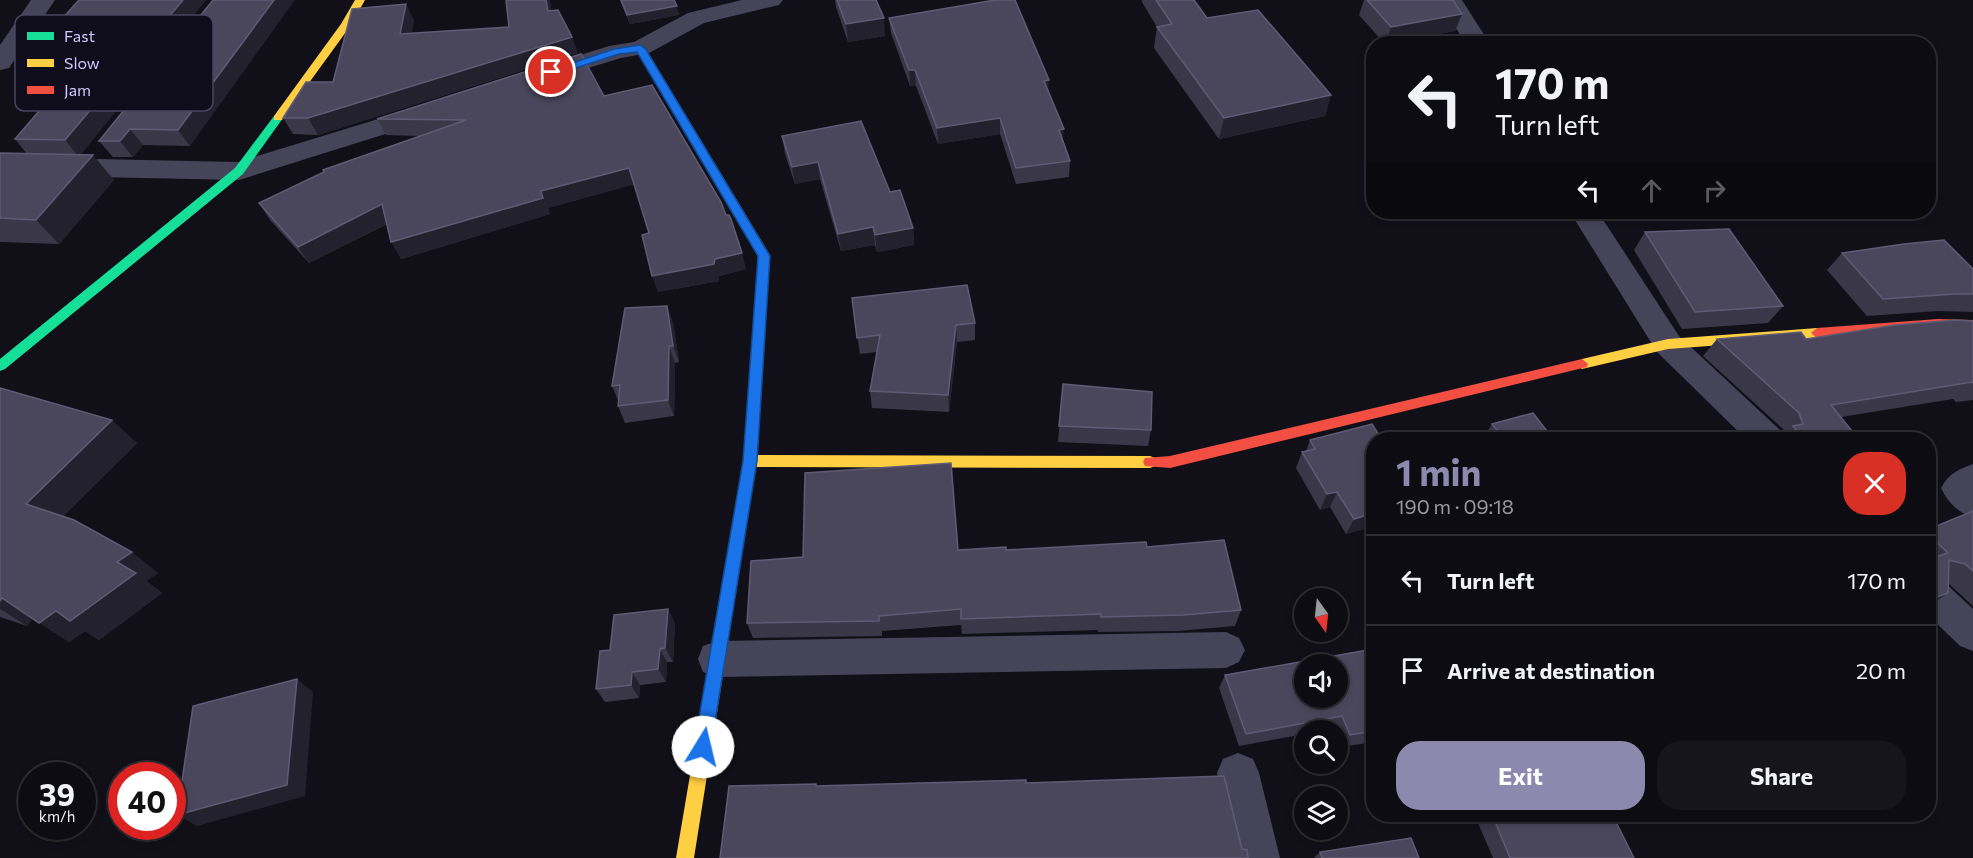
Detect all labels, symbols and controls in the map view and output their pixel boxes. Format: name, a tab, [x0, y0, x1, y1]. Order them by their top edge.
legend	[15, 15, 213, 111]
text: Fast	[64, 26, 95, 45]
pin	[525, 46, 576, 97]
text: Slow	[64, 53, 100, 72]
icon: arrive	[534, 55, 567, 88]
text: 170 m	[1495, 56, 1609, 108]
icon: left	[1396, 60, 1474, 138]
text: Jam	[64, 80, 91, 99]
text: Turn left	[1495, 108, 1599, 141]
icon: left	[1572, 174, 1605, 207]
icon: ahead	[1635, 174, 1668, 207]
icon: right	[1698, 174, 1731, 207]
text: 1 min	[1396, 449, 1481, 493]
button: close	[1843, 452, 1906, 515]
text: 190 m · 09:18	[1396, 494, 1514, 518]
icon: left	[1396, 564, 1429, 597]
text: Turn left	[1447, 567, 1534, 594]
text: 170 m	[1847, 567, 1906, 594]
north arrow	[1294, 588, 1348, 642]
map controls	[1294, 588, 1348, 840]
button: sound	[1294, 654, 1348, 708]
icon: arrive	[1396, 654, 1429, 687]
text: Arrive at destination	[1447, 657, 1655, 684]
text: 20 m	[1856, 657, 1906, 684]
position arrow	[671, 715, 735, 779]
button: search	[1294, 720, 1348, 774]
button: Exit	[1396, 741, 1645, 810]
button: Share	[1657, 741, 1906, 810]
speed limit sign: 40	[108, 762, 186, 840]
text: 39	[39, 775, 75, 812]
button: layers	[1294, 786, 1348, 840]
text: km/h	[39, 807, 75, 825]

